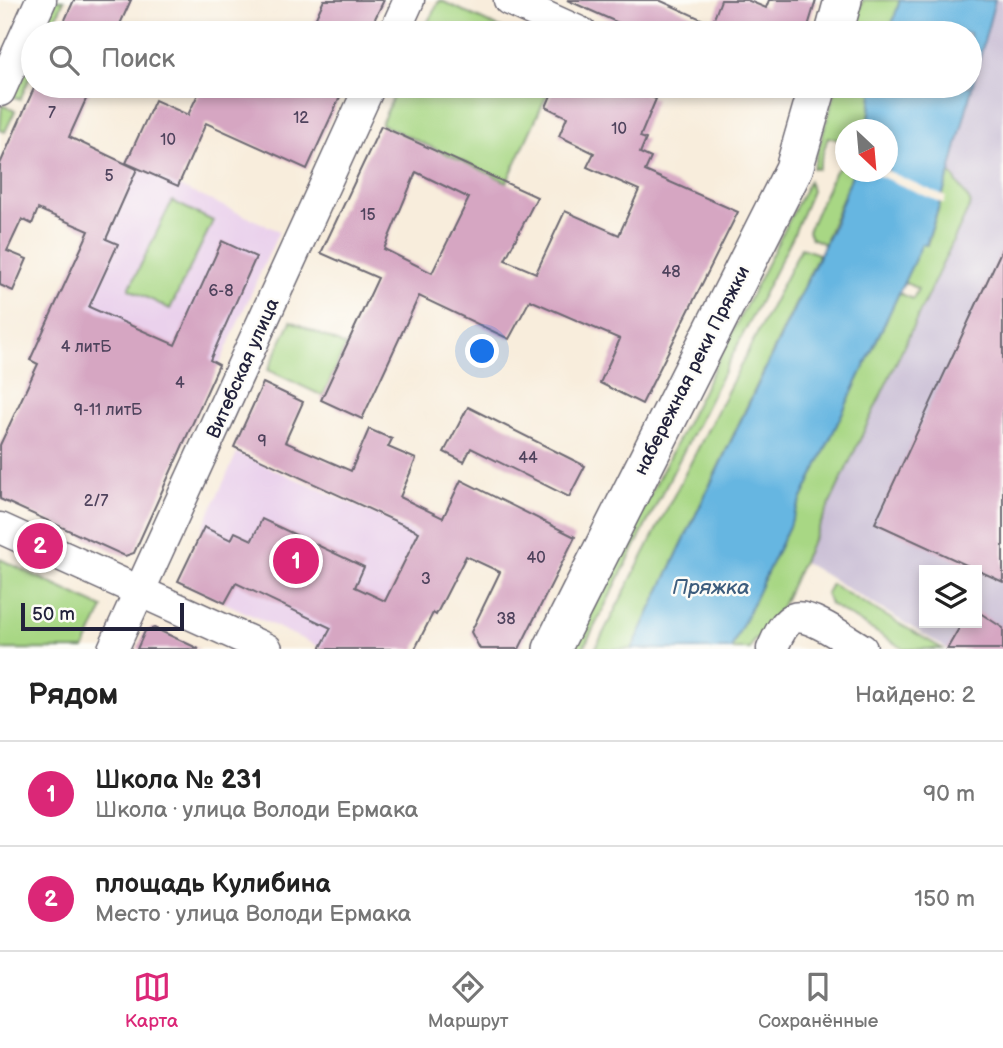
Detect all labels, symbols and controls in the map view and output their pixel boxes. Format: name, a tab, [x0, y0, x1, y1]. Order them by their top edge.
search box	[21, 21, 982, 98]
icon: search	[45, 41, 83, 79]
text: Поиск	[101, 44, 175, 75]
house number: 7	[48, 104, 56, 123]
house number: 12	[293, 109, 309, 128]
north arrow	[835, 119, 898, 182]
house number: 10	[611, 120, 627, 139]
house number: 10	[160, 131, 176, 150]
house number: 5	[104, 167, 114, 186]
house number: 15	[360, 206, 376, 225]
street label: набережная реки Пряжки	[629, 262, 755, 479]
house number: 48	[661, 263, 681, 282]
house number: 6-8	[209, 282, 233, 301]
street label: Витебская улица	[202, 295, 285, 442]
your location	[465, 334, 499, 368]
house number: 4 литБ	[61, 338, 112, 357]
house number: 4	[175, 374, 185, 393]
house number: 9-11 литБ	[74, 401, 143, 420]
house number: 9	[257, 432, 267, 451]
house number: 44	[518, 449, 538, 468]
house number: 2/7	[84, 492, 108, 511]
pin: 2	[17, 520, 63, 572]
pin: 1	[273, 535, 319, 587]
house number: 40	[526, 549, 546, 568]
map controls	[919, 565, 982, 628]
button: layers	[919, 565, 982, 628]
house number: 3	[421, 570, 431, 589]
water label: Пряжка	[672, 575, 750, 600]
scale bar	[21, 600, 184, 632]
text: 50 m	[32, 603, 75, 626]
house number: 38	[496, 610, 516, 629]
text: Рядом	[28, 677, 118, 713]
text: Найдено: 2	[855, 681, 975, 709]
text: Школа № 231	[95, 765, 262, 796]
text: 1	[46, 780, 56, 808]
text: 90 m	[923, 780, 975, 808]
text: Школа · улица Володи Ермака	[95, 796, 418, 824]
text: площадь Кулибина	[95, 869, 331, 900]
text: 2	[44, 885, 58, 913]
text: 150 m	[914, 885, 975, 913]
text: Место · улица Володи Ермака	[95, 900, 411, 928]
tab: Карта	[125, 968, 178, 1033]
tab: Маршрут	[428, 968, 509, 1033]
tab: Сохранённые	[758, 968, 878, 1033]

